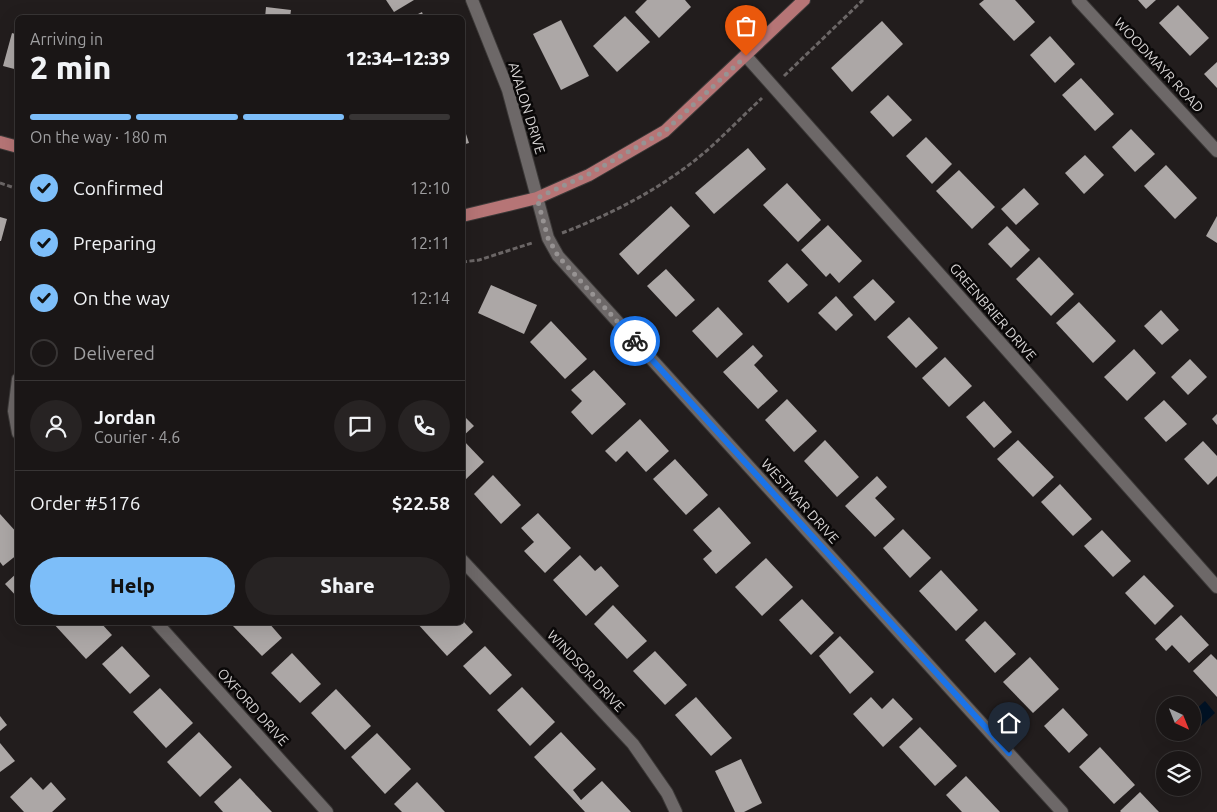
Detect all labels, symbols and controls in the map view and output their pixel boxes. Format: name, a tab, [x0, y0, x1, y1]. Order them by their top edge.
pin	[725, 5, 767, 56]
icon: bag	[732, 12, 760, 40]
street label: WOODMAYR ROAD	[1111, 14, 1207, 116]
text: Arriving in	[30, 30, 103, 48]
text: 12:34–12:39	[345, 47, 450, 69]
text: 2 min	[30, 49, 111, 85]
street label: AVALON DRIVE	[505, 60, 549, 156]
text: On the way · 180 m	[30, 128, 167, 146]
icon: check	[30, 174, 58, 202]
text: Confirmed	[73, 177, 164, 199]
text: 12:10	[410, 179, 450, 197]
icon: check	[30, 229, 58, 257]
text: Preparing	[73, 232, 157, 254]
text: 12:11	[410, 234, 450, 252]
street label: GREENBRIER DRIVE	[946, 260, 1040, 364]
icon: check	[30, 284, 58, 312]
text: On the way	[73, 287, 170, 309]
text: 12:14	[410, 289, 450, 307]
courier	[610, 316, 660, 366]
icon: bike	[621, 327, 649, 355]
text: Delivered	[73, 342, 155, 364]
button: person	[30, 400, 82, 452]
button: chat	[334, 400, 386, 452]
button: phone	[398, 400, 450, 452]
text: Jordan	[94, 406, 156, 428]
text: Courier · 4.6	[94, 428, 180, 446]
street label: WESTMAR DRIVE	[758, 455, 842, 547]
text: Order #5176	[30, 492, 140, 514]
text: $22.58	[392, 492, 450, 514]
button: Help	[30, 557, 235, 615]
button: Share	[245, 557, 450, 615]
street label: WINDSOR DRIVE	[544, 627, 628, 715]
street label: OXFORD DRIVE	[214, 665, 292, 749]
north arrow	[1156, 696, 1201, 741]
map controls	[1156, 696, 1201, 796]
pin	[988, 702, 1030, 753]
icon: home	[995, 709, 1023, 737]
button: layers	[1156, 751, 1201, 796]

